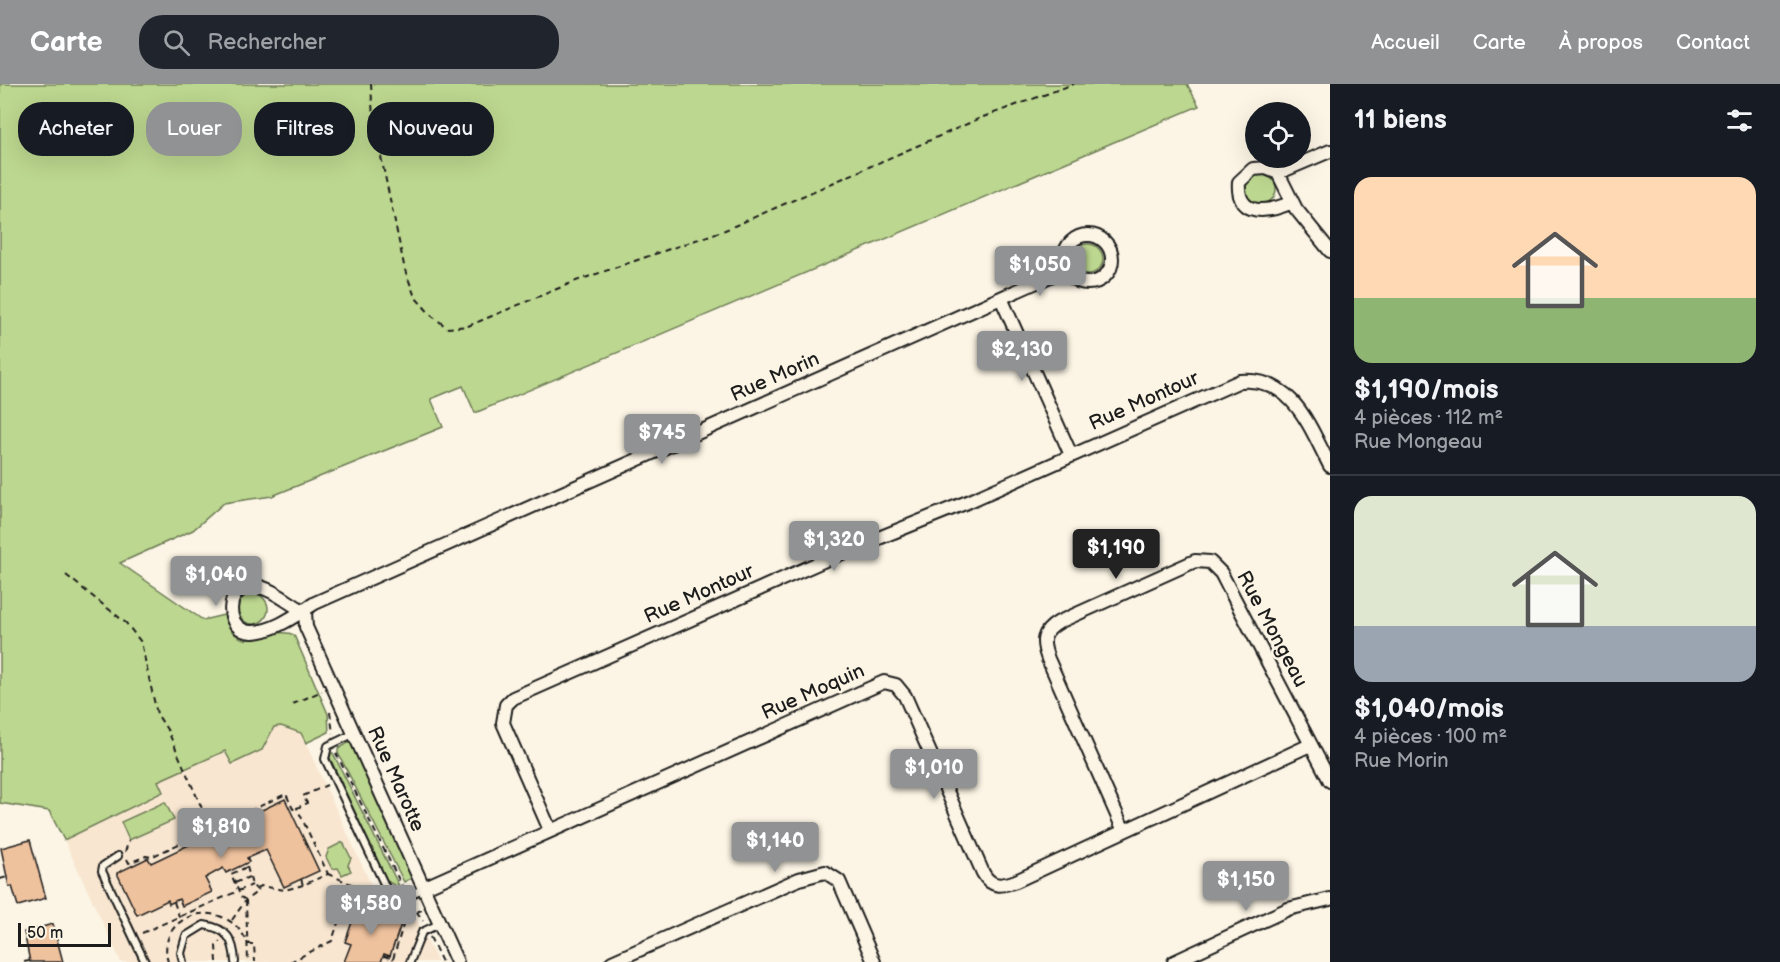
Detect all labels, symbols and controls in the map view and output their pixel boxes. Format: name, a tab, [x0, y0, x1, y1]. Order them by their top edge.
search box	[139, 15, 559, 69]
text: Carte	[30, 26, 103, 59]
icon: search	[160, 26, 193, 59]
text: Rechercher	[208, 29, 326, 56]
text: Accueil	[1371, 30, 1440, 55]
text: Carte	[1473, 30, 1526, 55]
text: À propos	[1559, 30, 1643, 55]
text: Contact	[1676, 30, 1750, 55]
chip: Acheter	[18, 102, 134, 156]
chip: Louer	[146, 102, 242, 156]
chip: Filtres	[254, 102, 355, 156]
chip: Nouveau	[367, 102, 494, 156]
map controls	[1245, 102, 1311, 168]
button: locate	[1245, 102, 1311, 168]
icon: filters	[1723, 104, 1756, 137]
text: 11 biens	[1354, 105, 1447, 136]
icon: home	[1501, 216, 1609, 324]
pin: $1,050	[991, 246, 1089, 297]
text: $1,050	[1009, 253, 1071, 277]
pin: $2,130	[973, 331, 1071, 382]
text: $2,130	[991, 338, 1053, 362]
street label: Rue Morin	[727, 347, 823, 407]
street label: Rue Montour	[1085, 366, 1203, 436]
text: $1,190/mois	[1354, 375, 1499, 406]
text: 4 pièces · 112 m²	[1354, 406, 1503, 430]
pin: $745	[626, 414, 698, 465]
text: $745	[638, 421, 686, 445]
text: Rue Mongeau	[1354, 430, 1482, 454]
pin: $1,320	[785, 521, 883, 572]
text: $1,320	[803, 528, 865, 552]
pin: $1,190	[1067, 529, 1165, 580]
icon: home	[1501, 535, 1609, 643]
text: $1,190	[1087, 536, 1145, 560]
pin: $1,040	[167, 556, 265, 607]
street label: Rue Montour	[640, 559, 758, 629]
text: $1,040	[185, 563, 247, 587]
street label: Rue Mongeau	[1231, 567, 1313, 691]
street label: Rue Moquin	[758, 659, 868, 725]
text: $1,040/mois	[1354, 694, 1504, 725]
street label: Rue Marotte	[362, 723, 430, 835]
text: 4 pièces · 100 m²	[1354, 725, 1507, 749]
pin: $1,010	[885, 749, 983, 800]
text: Rue Morin	[1354, 749, 1448, 773]
text: $1,010	[904, 756, 964, 780]
pin: $1,810	[172, 808, 270, 859]
text: $1,810	[192, 815, 250, 839]
pin: $1,140	[726, 822, 824, 873]
text: $1,140	[746, 829, 804, 853]
pin: $1,150	[1197, 861, 1295, 912]
text: $1,150	[1217, 868, 1275, 892]
pin: $1,580	[322, 885, 420, 936]
text: $1,580	[340, 892, 402, 916]
scale bar	[18, 920, 111, 948]
text: 50 m	[27, 924, 63, 943]

